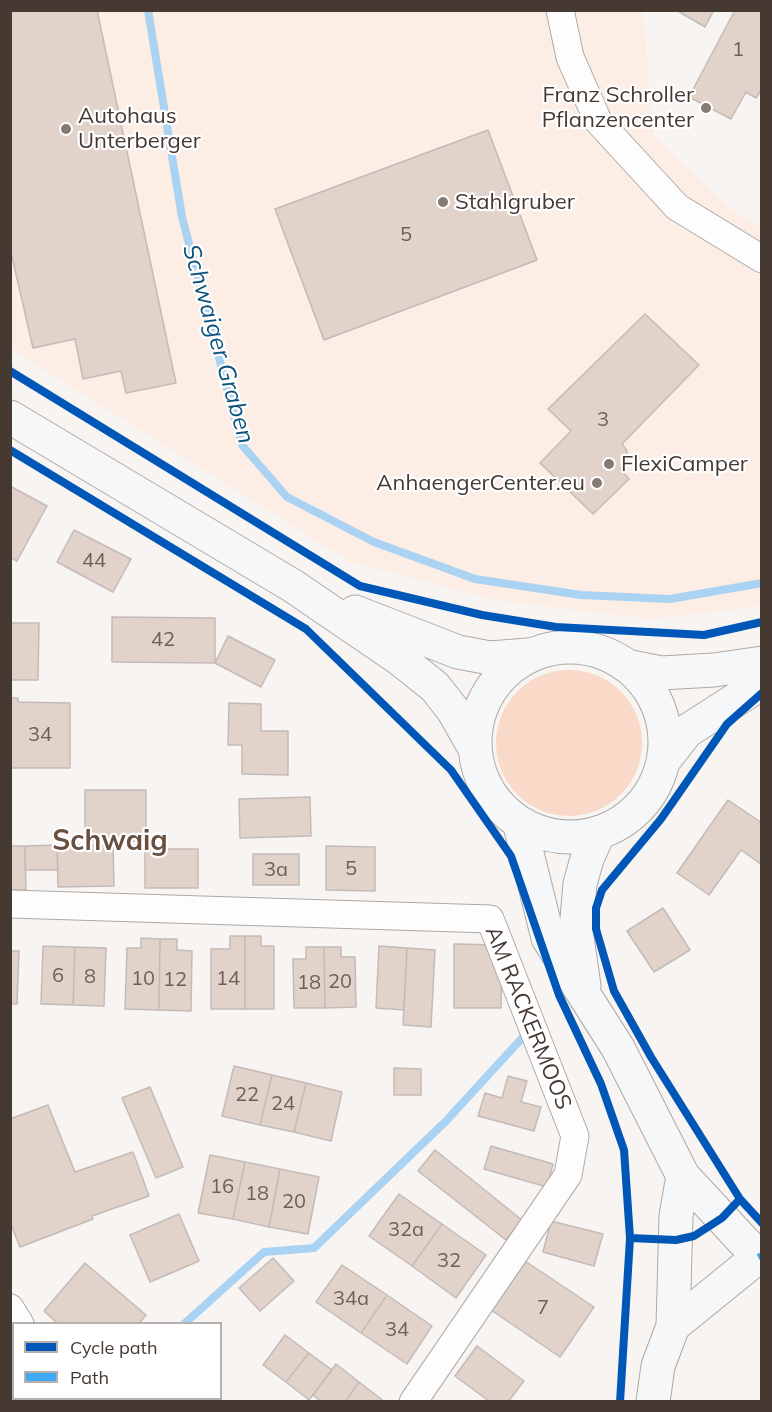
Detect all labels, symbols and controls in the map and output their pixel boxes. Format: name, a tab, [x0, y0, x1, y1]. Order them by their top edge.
house number: 1	[732, 38, 744, 62]
place label: Franz Schroller Pflanzencenter	[542, 82, 694, 134]
marker: Franz Schroller Pflanzencenter	[699, 101, 713, 115]
place label: Autohaus Unterberger	[78, 103, 201, 154]
marker: Autohaus Unterberger	[59, 122, 73, 136]
place label: Stahlgruber	[455, 189, 575, 215]
marker: Stahlgruber	[436, 195, 450, 209]
house number: 5	[400, 223, 412, 247]
water label: Schwaiger Graben	[176, 241, 260, 447]
house number: 3	[597, 408, 609, 432]
place label: FlexiCamper	[621, 451, 748, 477]
marker: FlexiCamper	[602, 457, 616, 471]
place label: AnhaengerCenter.eu	[376, 470, 585, 496]
marker: AnhaengerCenter.eu	[590, 476, 604, 490]
house number: 44	[82, 549, 106, 573]
house number: 42	[151, 628, 175, 652]
house number: 34	[28, 723, 52, 747]
district label: Schwaig	[52, 825, 168, 859]
house number: 5	[345, 857, 357, 881]
house number: 3a	[264, 858, 288, 882]
street label: AM RACKERMOOS	[479, 922, 577, 1114]
house number: 6	[52, 964, 64, 988]
house number: 8	[84, 965, 96, 989]
house number: 10	[131, 967, 155, 991]
house number: 14	[216, 967, 240, 991]
house number: 12	[163, 968, 187, 992]
house number: 20	[328, 970, 352, 994]
house number: 18	[297, 971, 321, 995]
house number: 22	[235, 1083, 259, 1107]
house number: 24	[271, 1092, 295, 1116]
house number: 16	[210, 1175, 234, 1199]
house number: 18	[245, 1182, 269, 1206]
house number: 20	[282, 1190, 306, 1214]
house number: 32a	[388, 1218, 424, 1242]
house number: 32	[437, 1249, 461, 1273]
house number: 34a	[333, 1287, 369, 1311]
house number: 7	[537, 1296, 549, 1320]
house number: 34	[385, 1318, 409, 1342]
legend	[12, 1322, 222, 1400]
text: Cycle path	[70, 1336, 157, 1359]
text: Path	[70, 1366, 109, 1389]

